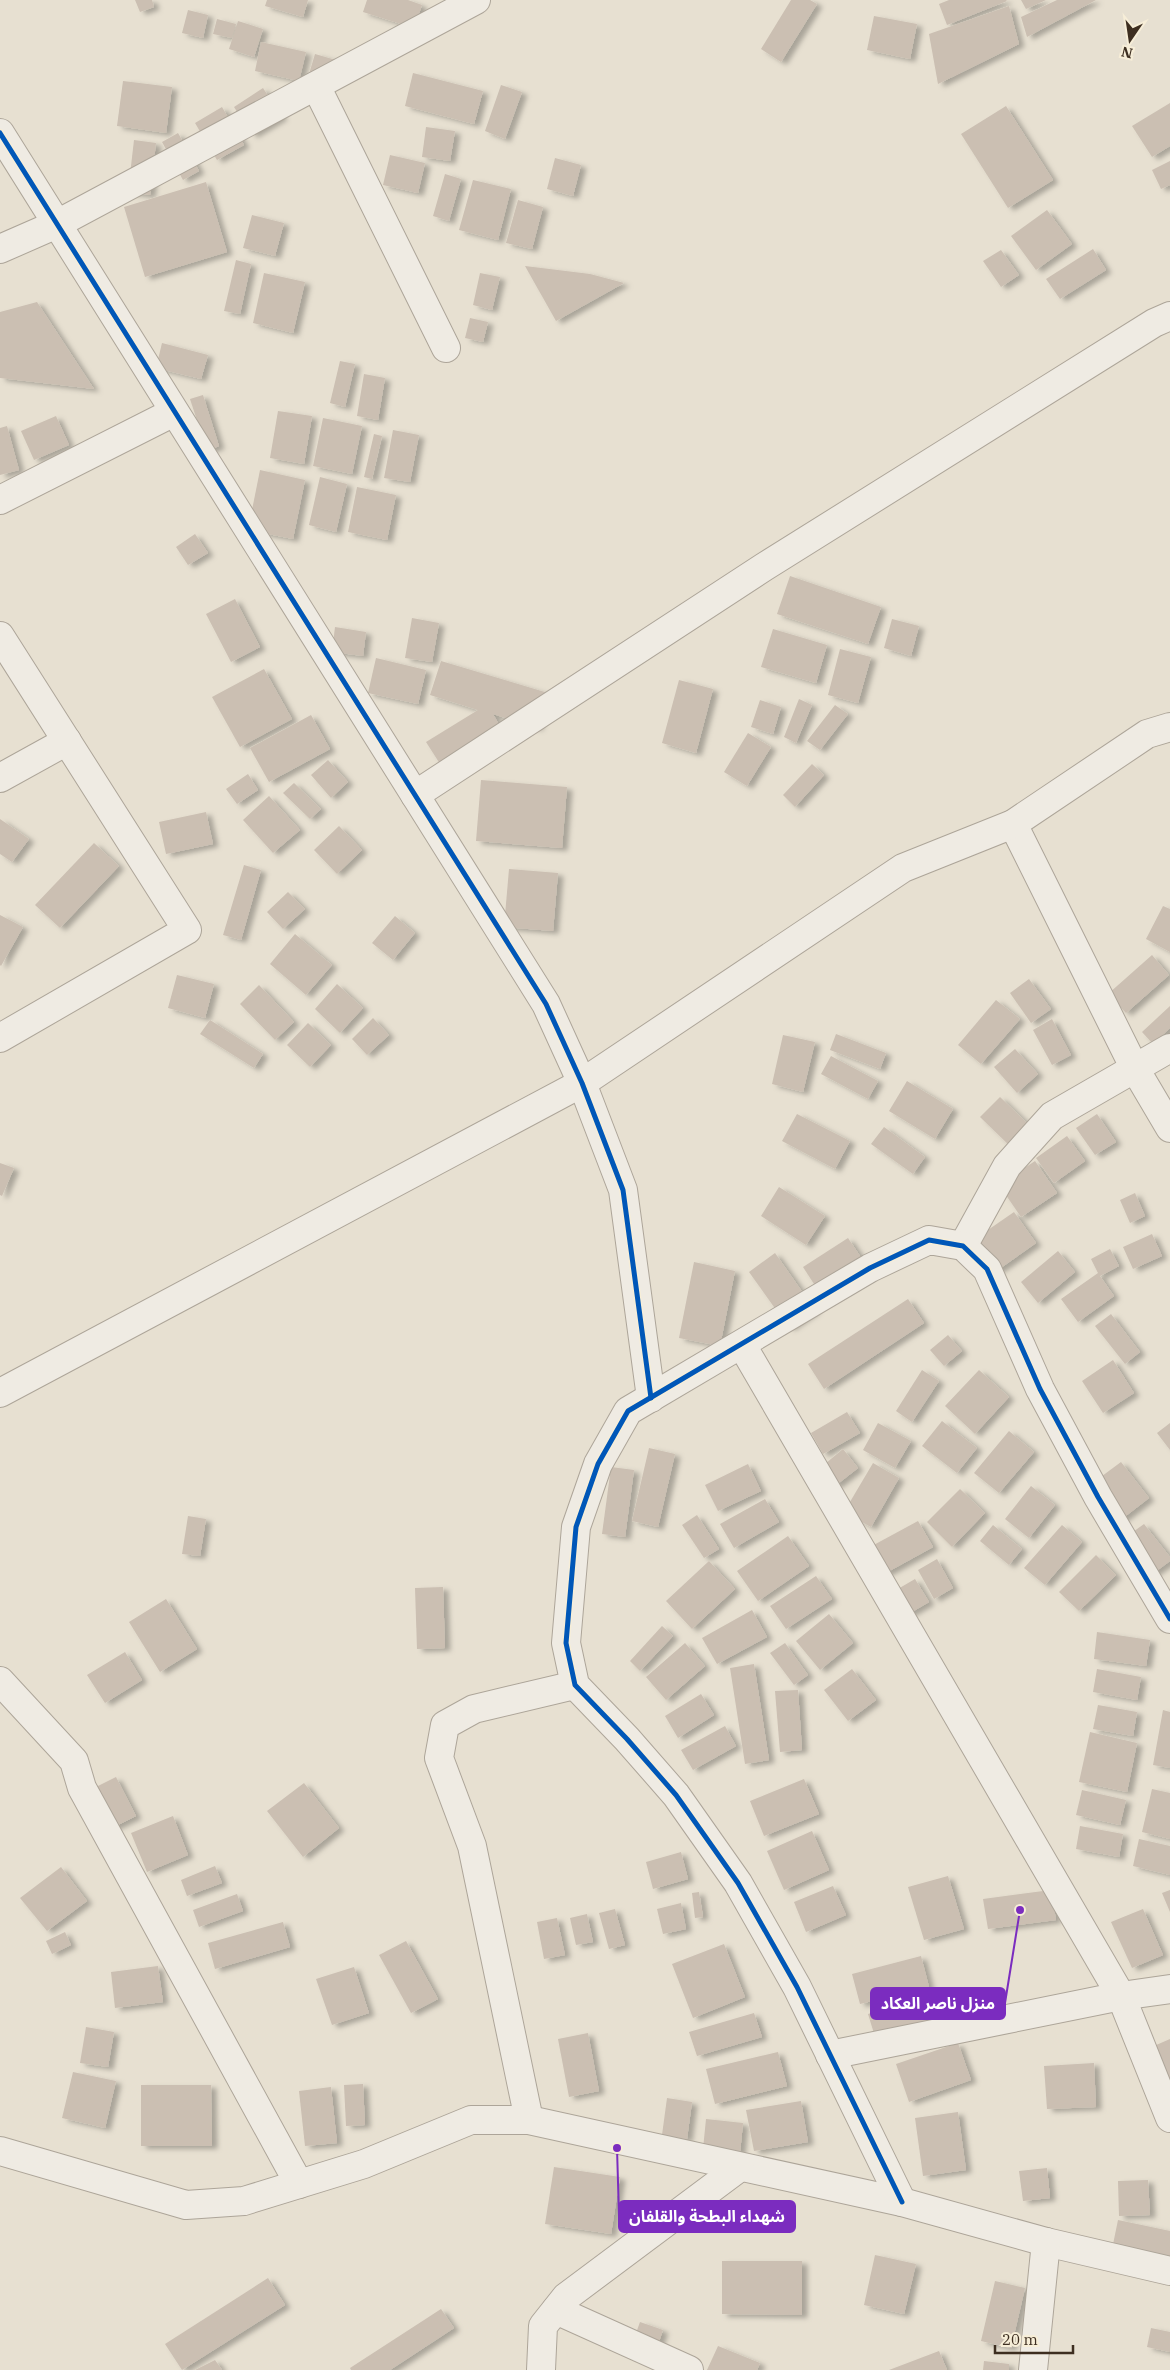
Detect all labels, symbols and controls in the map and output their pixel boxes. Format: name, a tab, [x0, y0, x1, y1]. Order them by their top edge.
north arrow	[1105, 15, 1155, 65]
text: N	[1120, 43, 1134, 63]
callout: منزل ناصر العكاد	[871, 1988, 1005, 2019]
text: منزل ناصر العكاد	[881, 1993, 995, 2013]
callout: شهداء البطحة والقلفان	[619, 2201, 795, 2232]
text: شهداء البطحة والقلفان	[629, 2206, 785, 2226]
scale bar	[995, 2322, 1072, 2354]
text: 20 m	[1002, 2330, 1038, 2349]

